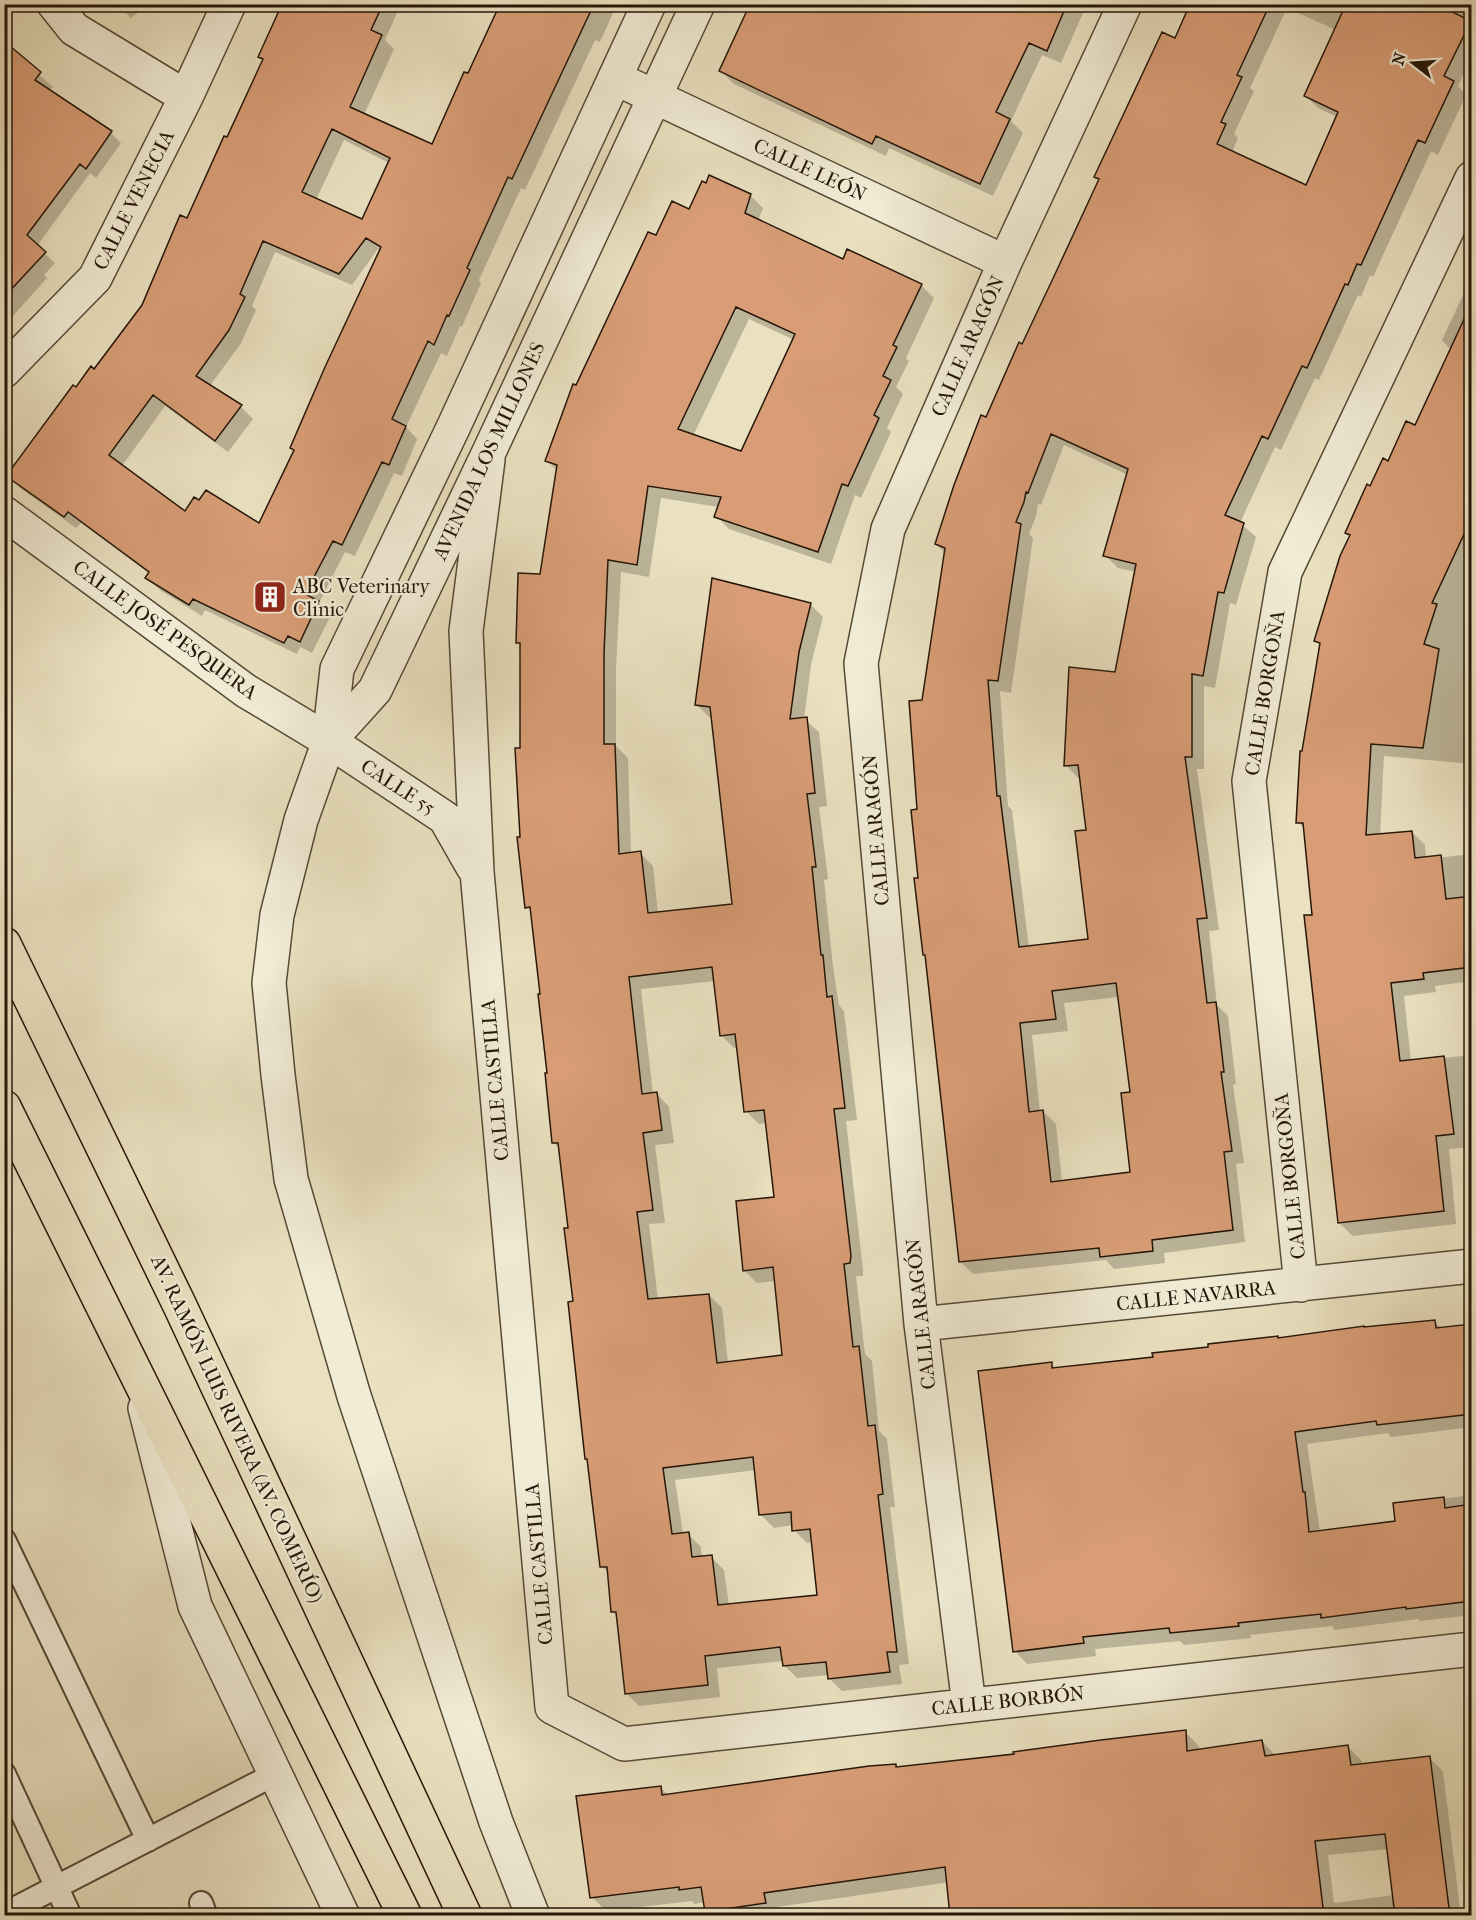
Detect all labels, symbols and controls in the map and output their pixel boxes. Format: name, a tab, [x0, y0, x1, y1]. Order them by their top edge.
north arrow	[1383, 33, 1443, 93]
text: N	[1388, 49, 1410, 67]
street label: CALLE VENECIA	[89, 125, 180, 274]
street label: CALLE LEÓN	[750, 132, 871, 206]
street label: CALLE ARAGÓN	[925, 271, 1009, 420]
street label: AVENIDA LOS MILLONES	[428, 338, 550, 565]
street label: CALLE JOSÉ PESQUERA	[68, 555, 263, 705]
place label: ABC Veterinary Clinic	[292, 575, 431, 621]
building icon: ABC Veterinary Clinic	[252, 579, 288, 615]
street label: CALLE BORGOÑA	[1240, 608, 1290, 777]
street label: CALLE ARAGÓN	[856, 753, 894, 907]
street label: CALLE 55	[356, 754, 440, 820]
street label: CALLE CASTILLA	[476, 997, 514, 1162]
street label: CALLE BORGOÑA	[1269, 1091, 1310, 1260]
street label: CALLE ARAGÓN	[900, 1237, 940, 1391]
street label: AV. RAMÓN LUIS RIVERA (AV. COMERÍO)	[146, 1250, 330, 1607]
street label: CALLE NAVARRA	[1115, 1276, 1278, 1316]
street label: CALLE CASTILLA	[520, 1481, 558, 1646]
street label: CALLE BORBÓN	[930, 1680, 1086, 1720]

